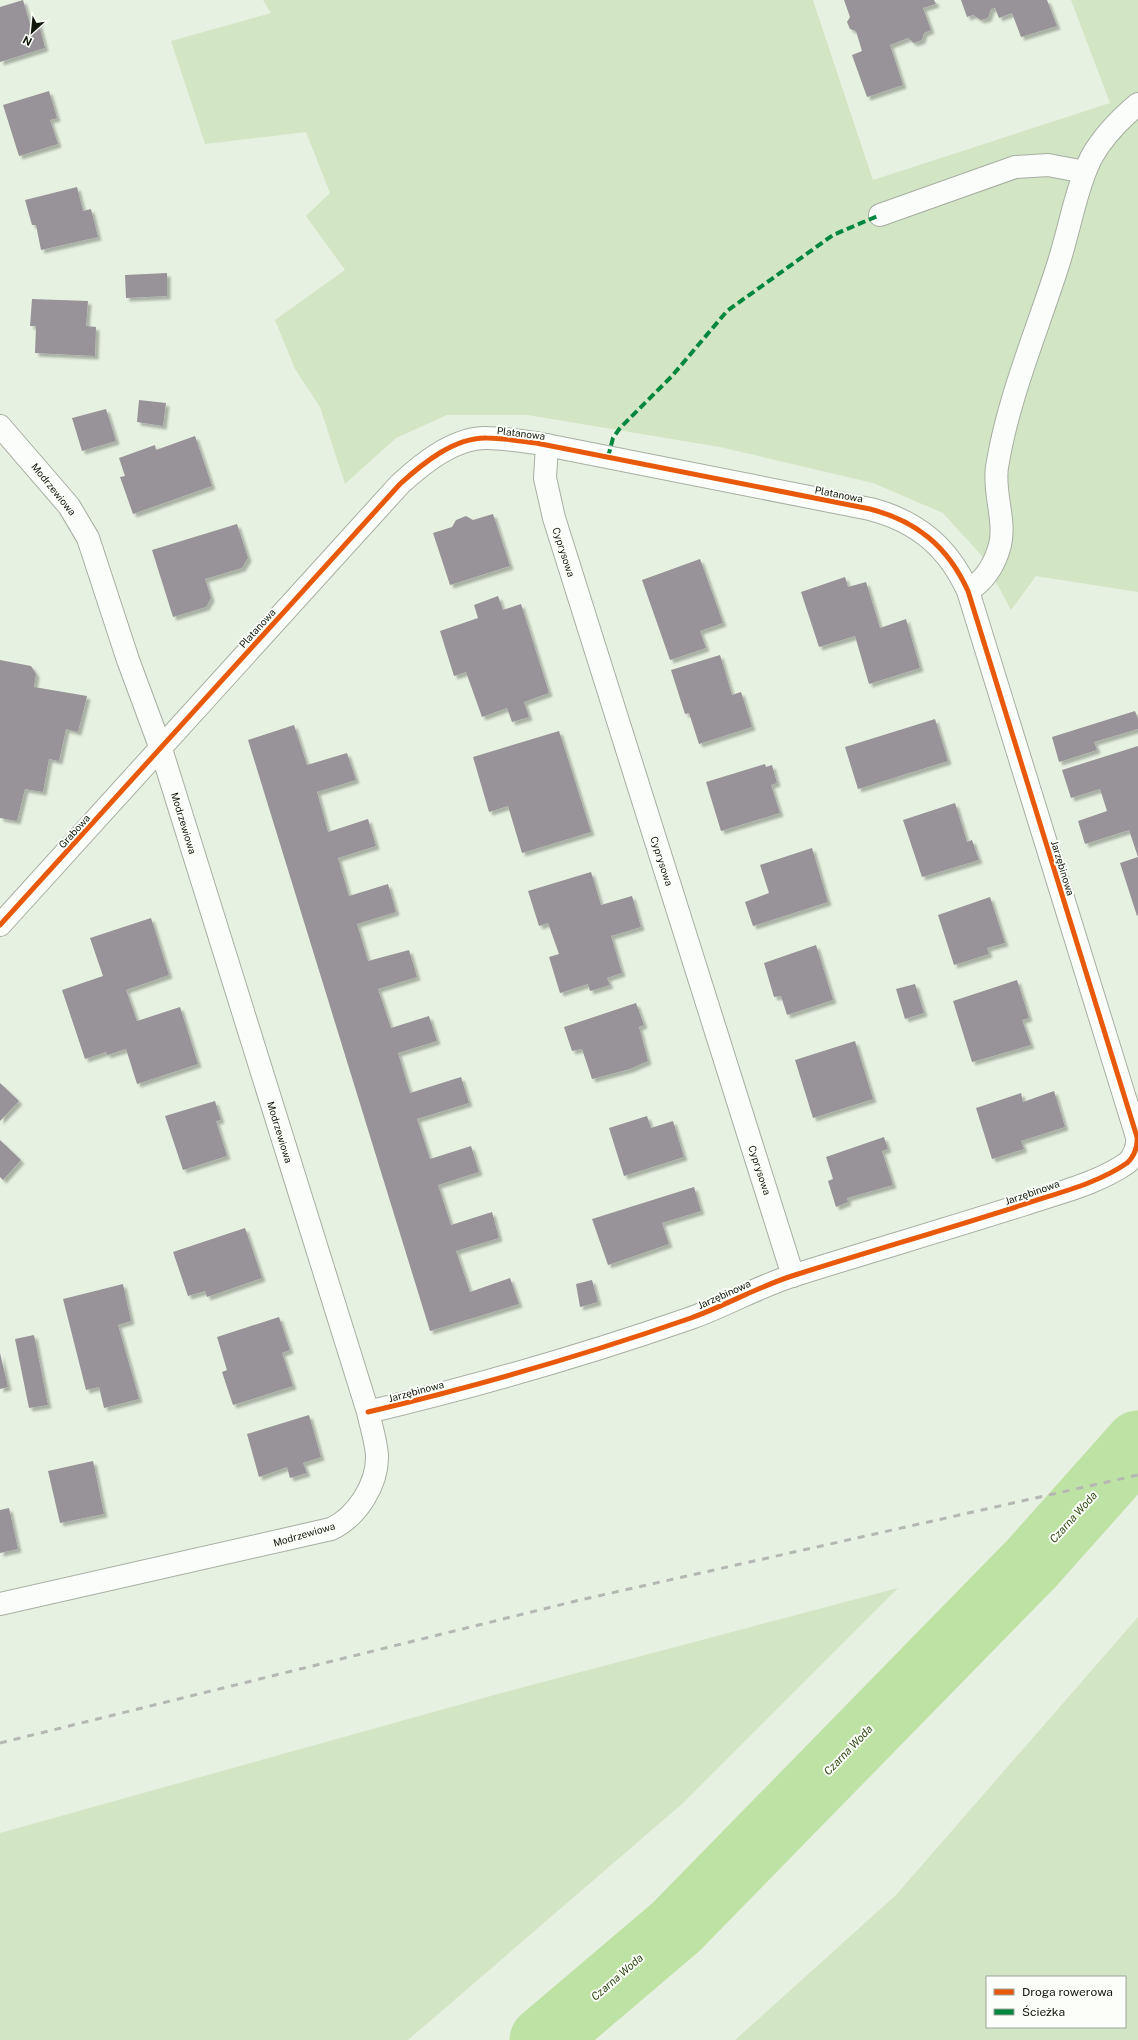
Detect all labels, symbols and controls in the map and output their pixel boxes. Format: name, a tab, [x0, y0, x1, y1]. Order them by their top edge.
north arrow	[12, 12, 52, 52]
text: N	[21, 34, 34, 48]
street label: Platanowa	[496, 424, 546, 442]
street label: Modrzewiowa	[29, 460, 79, 518]
street label: Platanowa	[814, 483, 864, 505]
street label: Cyprysowa	[550, 526, 578, 578]
street label: Platanowa	[236, 606, 278, 650]
street label: Modrzewiowa	[169, 791, 199, 855]
street label: Grabowa	[56, 812, 92, 850]
street label: Cyprysowa	[648, 835, 676, 887]
street label: Jarzębinowa	[1049, 839, 1077, 897]
street label: Modrzewiowa	[265, 1100, 295, 1164]
street label: Cyprysowa	[746, 1144, 774, 1196]
street label: Jarzębinowa	[1003, 1177, 1061, 1207]
street label: Jarzębinowa	[696, 1277, 752, 1311]
street label: Jarzębinowa	[387, 1378, 445, 1404]
water label: Czarna Woda	[1047, 1489, 1099, 1545]
street label: Modrzewiowa	[272, 1519, 336, 1549]
water label: Czarna Woda	[821, 1723, 875, 1777]
water label: Czarna Woda	[589, 1951, 645, 2003]
legend	[986, 1976, 1126, 2028]
text: Droga rowerowa	[1022, 1985, 1113, 1999]
text: Ścieżka	[1022, 2005, 1065, 2019]

